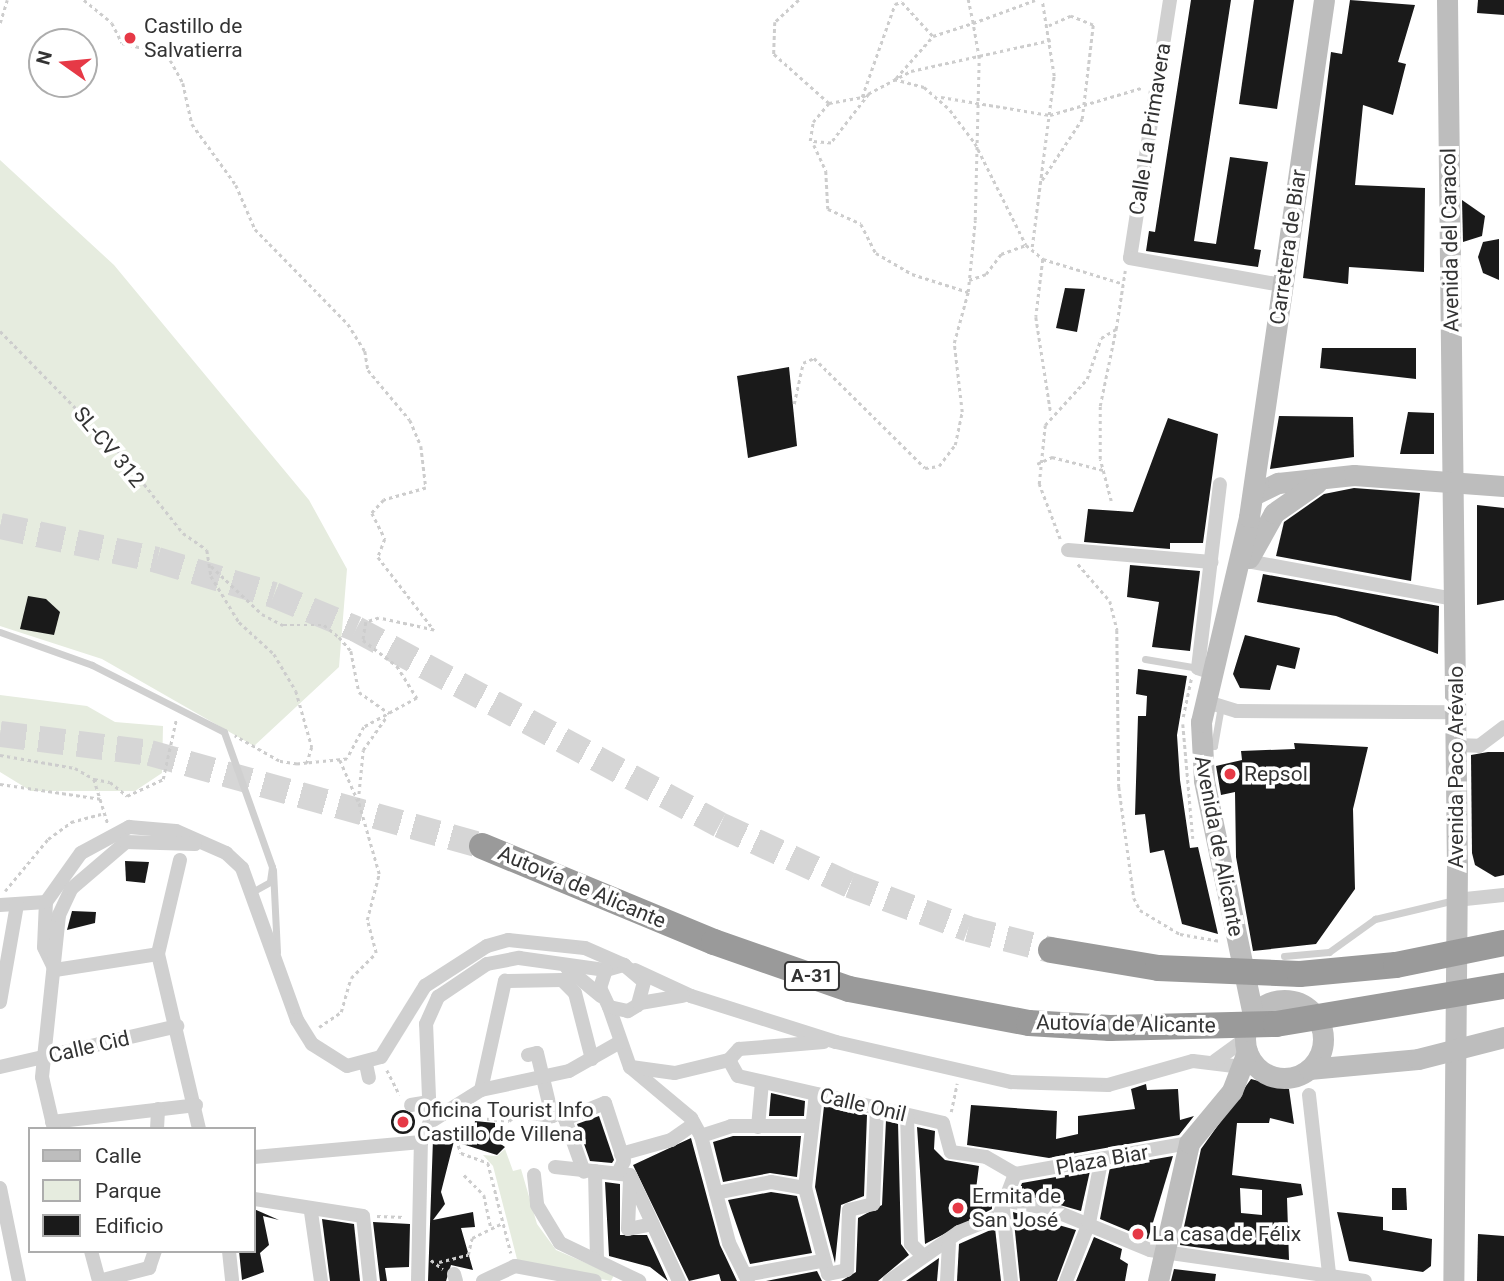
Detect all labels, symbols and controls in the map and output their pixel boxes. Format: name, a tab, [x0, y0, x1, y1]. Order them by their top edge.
place label: Castillo de Salvatierra	[144, 13, 243, 63]
north arrow	[28, 28, 98, 98]
marker: Castillo de Salvatierra	[122, 30, 138, 46]
street label: Calle La Primavera	[1124, 41, 1176, 217]
text: N	[31, 49, 57, 67]
street label: Avenida del Caracol	[1436, 148, 1464, 332]
street label: Carretera de Biar	[1265, 168, 1311, 326]
street label: SL-CV 312	[68, 402, 150, 492]
street label: Avenida Paco Arévalo	[1443, 666, 1469, 868]
street label: Avenida de Alicante	[1189, 753, 1249, 939]
place label: Repsol	[1244, 761, 1308, 787]
marker: Repsol	[1222, 766, 1238, 782]
street label: Autovía de Alicante	[494, 840, 670, 934]
road number: A-31	[782, 960, 842, 992]
street label: Autovía de Alicante	[1036, 1010, 1216, 1038]
street label: Calle Cid	[46, 1025, 132, 1069]
street label: Calle Onil	[817, 1083, 909, 1127]
place label: Oficina Tourist Info Castillo de Villena	[417, 1097, 594, 1147]
marker: Oficina Tourist Info Castillo de Villena	[395, 1114, 411, 1130]
legend	[28, 1127, 256, 1253]
street label: Plaza Biar	[1054, 1139, 1150, 1181]
text: Calle	[95, 1144, 141, 1168]
text: Parque	[95, 1179, 161, 1203]
place label: Ermita de San José	[972, 1183, 1061, 1233]
marker: Ermita de San José	[950, 1200, 966, 1216]
text: Edificio	[95, 1214, 163, 1238]
place label: La casa de Félix	[1152, 1221, 1301, 1247]
marker: La casa de Félix	[1130, 1226, 1146, 1242]

